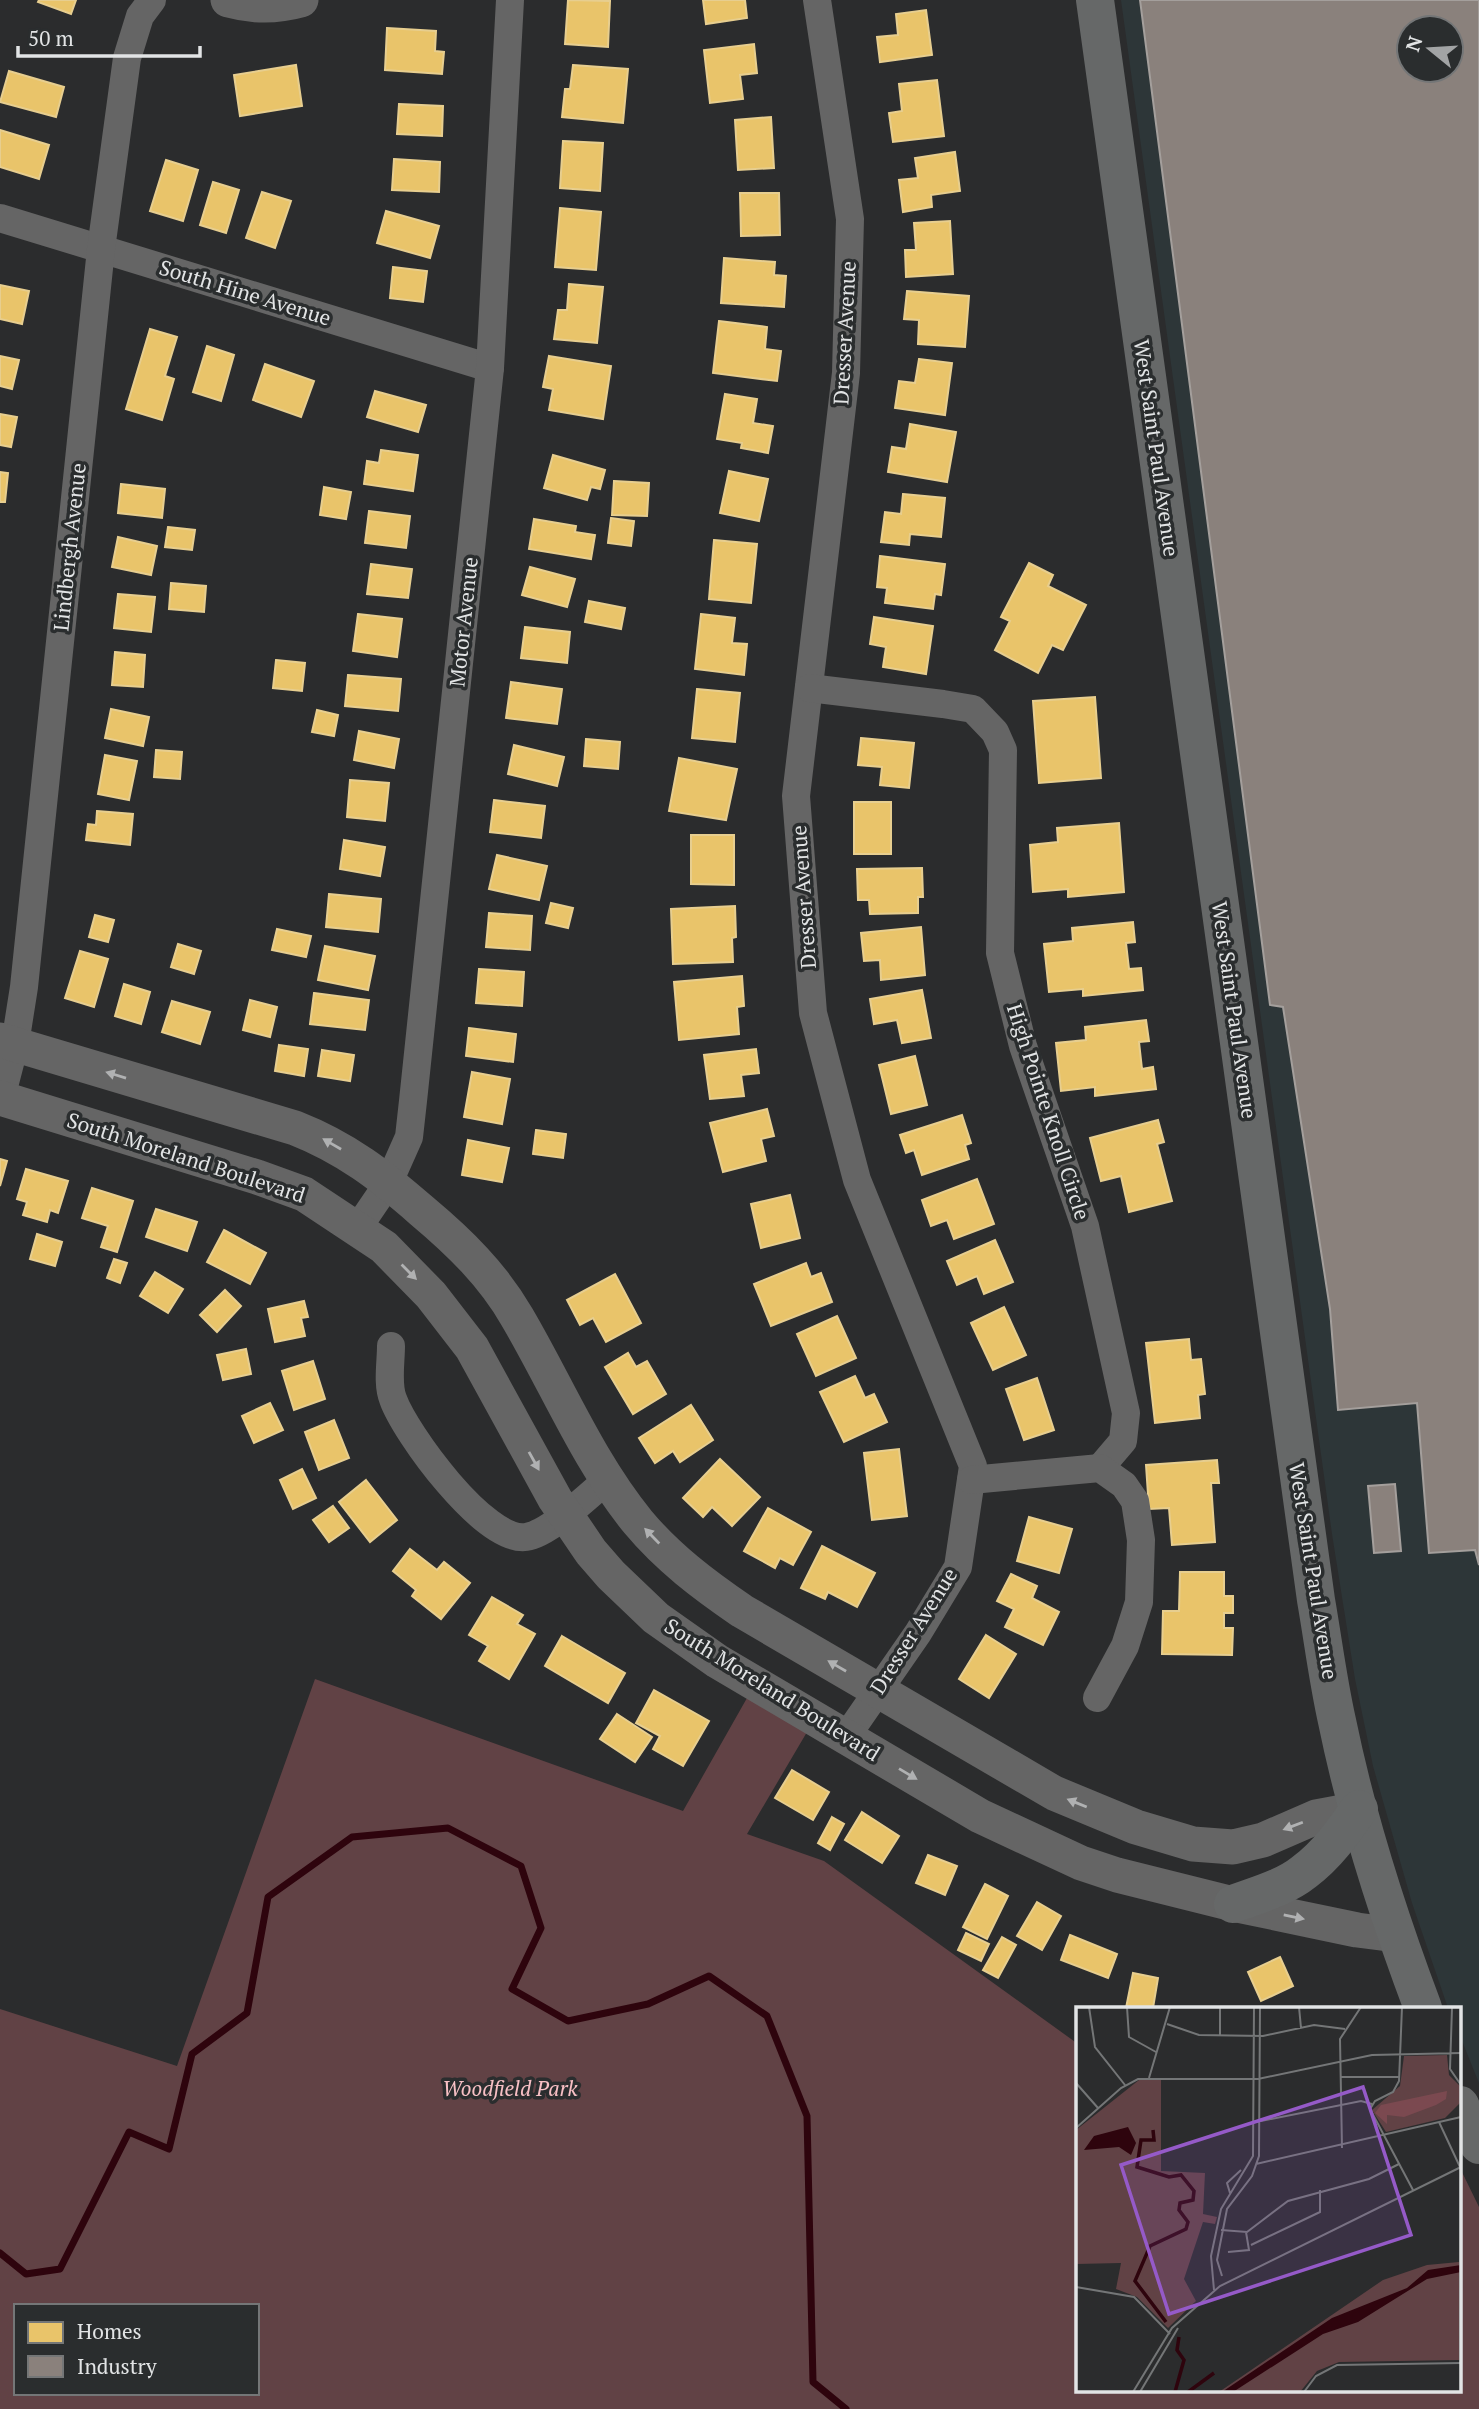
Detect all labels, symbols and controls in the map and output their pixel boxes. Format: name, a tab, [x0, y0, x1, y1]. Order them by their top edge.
scale bar	[18, 14, 200, 58]
north arrow	[1395, 14, 1465, 84]
text: 50 m	[28, 24, 74, 52]
text: N	[1399, 32, 1428, 54]
street label: South Hine Avenue	[156, 253, 335, 331]
street label: Dresser Avenue	[826, 260, 862, 405]
street label: West Saint Paul Avenue	[1128, 337, 1186, 558]
street label: Lindbergh Avenue	[46, 461, 92, 632]
street label: Motor Avenue	[442, 556, 484, 688]
street label: Dresser Avenue	[784, 824, 822, 970]
street label: West Saint Paul Avenue	[1206, 899, 1264, 1120]
street label: High Pointe Knoll Circle	[1001, 1000, 1097, 1223]
one-way arrow	[105, 1069, 126, 1079]
street label: South Moreland Boulevard	[64, 1105, 309, 1209]
one-way arrow	[322, 1139, 342, 1151]
one-way arrow	[400, 1264, 417, 1281]
one-way arrow	[528, 1451, 540, 1470]
street label: West Saint Paul Avenue	[1283, 1460, 1345, 1681]
one-way arrow	[644, 1528, 660, 1545]
street label: Dresser Avenue	[863, 1562, 963, 1699]
street label: South Moreland Boulevard	[660, 1611, 886, 1767]
one-way arrow	[827, 1660, 846, 1672]
one-way arrow	[899, 1767, 918, 1780]
one-way arrow	[1066, 1797, 1087, 1808]
one-way arrow	[1282, 1820, 1303, 1831]
one-way arrow	[1283, 1911, 1305, 1922]
inset map	[1076, 2007, 1462, 2392]
park label: Woodfield Park	[442, 2074, 579, 2102]
legend	[14, 2304, 259, 2395]
text: Homes	[77, 2317, 142, 2345]
text: Industry	[77, 2352, 157, 2380]

